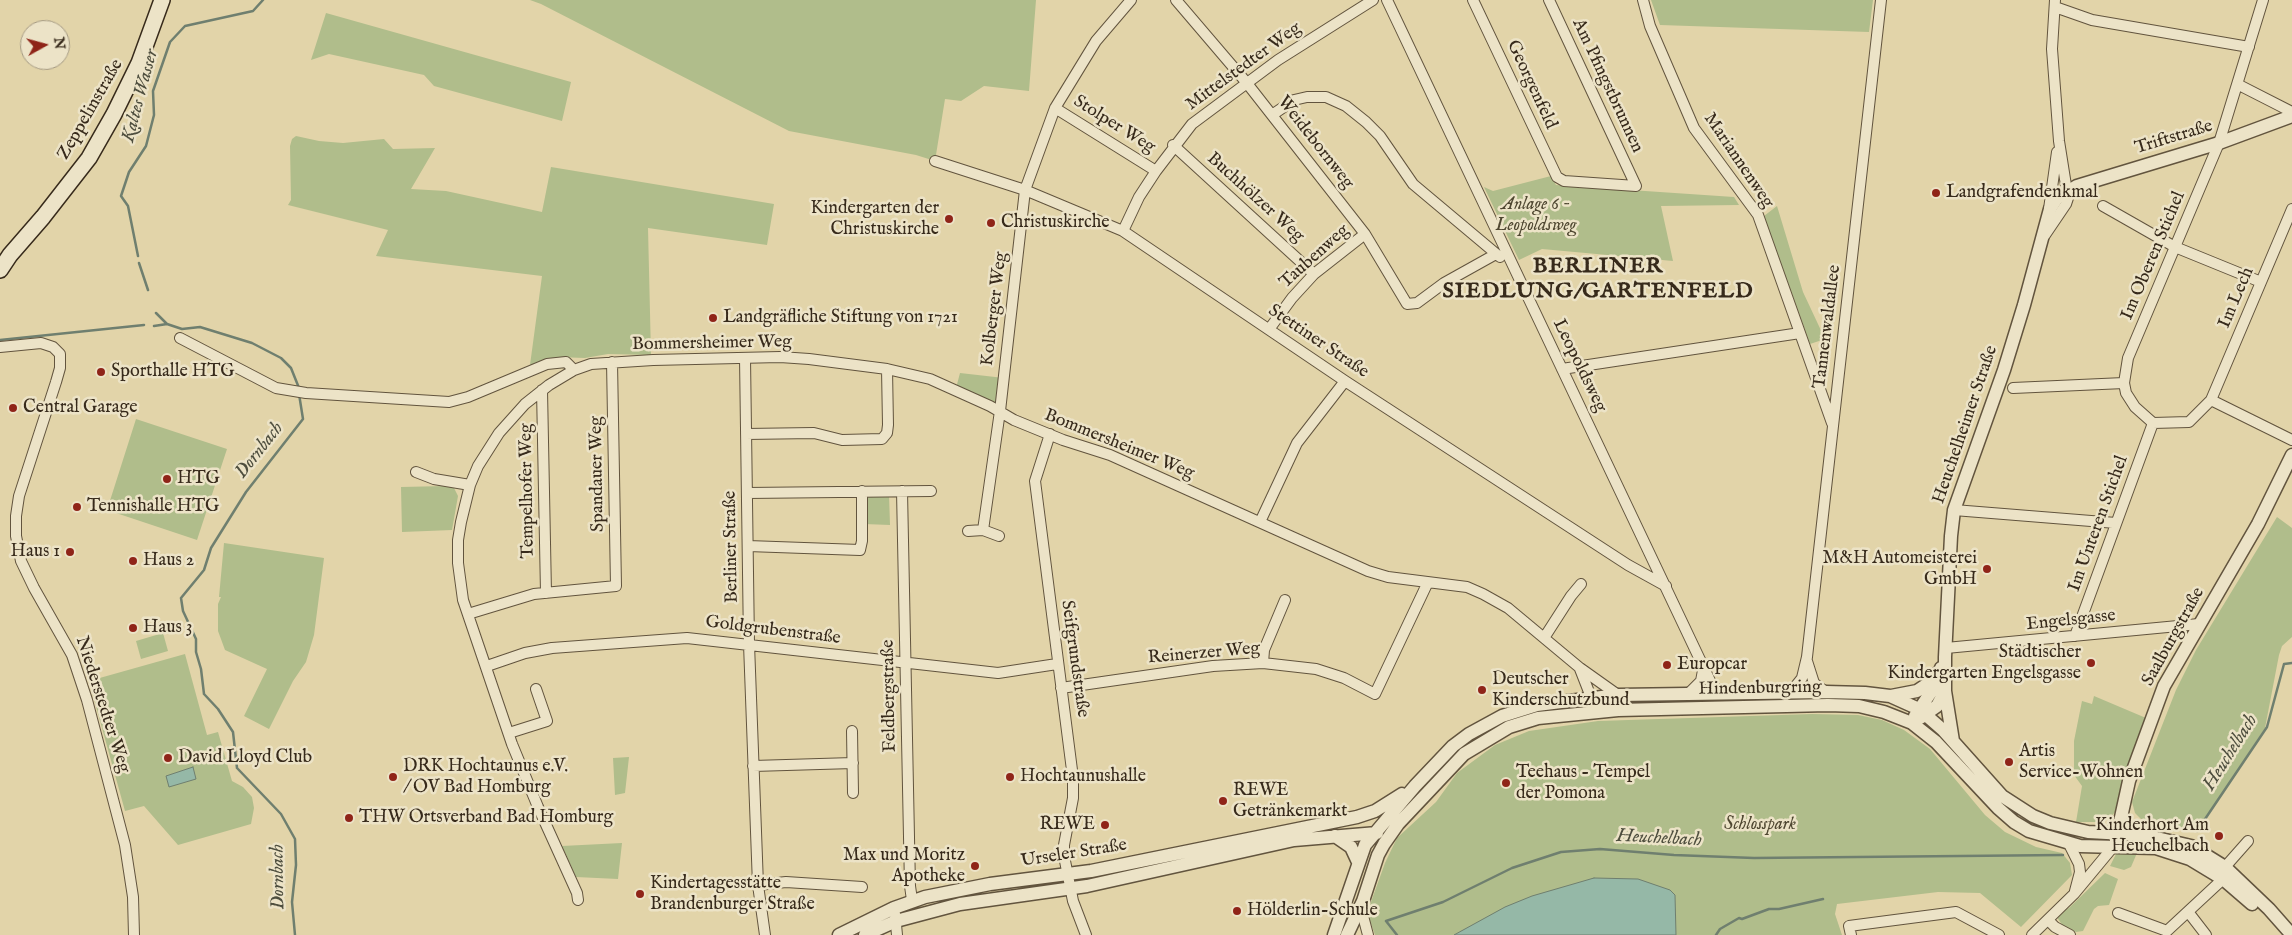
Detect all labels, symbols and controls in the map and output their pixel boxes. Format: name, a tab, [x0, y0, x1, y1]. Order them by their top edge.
street label: Am Pfingstbrunnen	[1567, 16, 1647, 156]
street label: Mittelstedter Weg	[1182, 18, 1306, 116]
north arrow	[20, 20, 70, 70]
text: N	[49, 36, 69, 50]
street label: Georgenfeld	[1501, 37, 1561, 133]
water label: Kaltes Wasser	[118, 47, 164, 145]
street label: Zeppelinstraße	[54, 56, 128, 164]
street label: Stolper Weg	[1069, 91, 1159, 159]
street label: Weidebornweg	[1272, 92, 1358, 194]
street label: Mariannenweg	[1698, 109, 1778, 213]
street label: Triftstraße	[2132, 116, 2216, 160]
street label: Buchhölzer Weg	[1202, 148, 1308, 248]
place label: Landgrafendenkmal	[1946, 182, 2098, 204]
marker: Landgrafendenkmal	[1930, 187, 1942, 199]
street label: Im Oberen Stichel	[2117, 189, 2191, 323]
park label: Anlage 6 - Leopoldsweg	[1496, 194, 1576, 236]
place label: Kindergarten der Christuskirche	[811, 198, 939, 240]
place label: Christuskirche	[1001, 212, 1110, 234]
marker: Kindergarten der Christuskirche	[943, 213, 955, 225]
marker: Christuskirche	[985, 217, 997, 229]
street label: Taubenweg	[1276, 220, 1354, 294]
street label: Kolberger Weg	[977, 251, 1013, 367]
district label: BERLINER SIEDLUNG/GARTENFELD	[1440, 254, 1756, 306]
street label: Tannenwaldallee	[1810, 264, 1846, 390]
street label: Im Lech	[2215, 264, 2259, 332]
street label: Stettiner Straße	[1264, 300, 1372, 384]
place label: Landgräfliche Stiftung von 1721	[723, 307, 958, 329]
marker: Landgräfliche Stiftung von 1721	[707, 312, 719, 324]
street label: Leopoldsweg	[1547, 316, 1611, 416]
street label: Bommersheimer Weg	[632, 332, 792, 356]
street label: Heuchelheimer Straße	[1929, 343, 2003, 507]
place label: Sporthalle HTG	[111, 361, 235, 383]
marker: Sporthalle HTG	[95, 366, 107, 378]
place label: Central Garage	[23, 397, 138, 419]
marker: Central Garage	[7, 402, 19, 414]
street label: Bommersheimer Weg	[1041, 405, 1197, 485]
street label: Spandauer Weg	[586, 416, 610, 532]
water label: Dornbach	[231, 418, 289, 484]
street label: Tempelhofer Weg	[516, 423, 540, 559]
street label: Im Unteren Stichel	[2064, 453, 2134, 595]
place label: HTG	[177, 468, 220, 490]
marker: HTG	[161, 473, 173, 485]
street label: Berliner Straße	[720, 491, 744, 603]
place label: Tennishalle HTG	[87, 496, 219, 518]
marker: Tennishalle HTG	[71, 501, 83, 513]
place label: Haus 1	[10, 541, 60, 563]
marker: Haus 1	[64, 546, 76, 558]
place label: M&H Automeisterei GmbH	[1822, 548, 1977, 590]
place label: Haus 2	[143, 550, 194, 572]
marker: Haus 2	[127, 555, 139, 567]
marker: M&H Automeisterei GmbH	[1981, 563, 1993, 575]
street label: Saalburgstraße	[2138, 584, 2210, 690]
street label: Seifgrundstraße	[1055, 599, 1093, 719]
street label: Engelsgasse	[2025, 606, 2117, 636]
street label: Goldgrubenstraße	[704, 612, 842, 650]
place label: Haus 3	[143, 617, 193, 639]
marker: Haus 3	[127, 622, 139, 634]
street label: Niederstedter Weg	[70, 634, 134, 776]
street label: Reinerzer Weg	[1147, 638, 1261, 670]
street label: Feldbergstraße	[878, 639, 902, 753]
place label: Städtischer Kindergarten Engelsgasse	[1887, 642, 2081, 684]
place label: Europcar	[1677, 654, 1747, 676]
marker: Städtischer Kindergarten Engelsgasse	[2085, 657, 2097, 669]
marker: Europcar	[1661, 659, 1673, 671]
place label: Deutscher Kinderschutzbund	[1492, 669, 1629, 712]
street label: Hindenburgring	[1698, 677, 1822, 701]
marker: Deutscher Kinderschutzbund	[1476, 684, 1488, 696]
water label: Heuchelbach	[2199, 711, 2263, 795]
place label: Artis Service-Wohnen	[2019, 741, 2143, 784]
place label: David Lloyd Club	[178, 747, 312, 769]
marker: David Lloyd Club	[162, 752, 174, 764]
place label: DRK Hochtaunus e.V. / OV Bad Homburg	[403, 756, 568, 799]
marker: Artis Service-Wohnen	[2003, 756, 2015, 768]
place label: Teehaus - Tempel der Pomona	[1516, 762, 1650, 804]
place label: Hochtaunushalle	[1020, 766, 1146, 788]
marker: DRK Hochtaunus e.V. / OV Bad Homburg	[387, 771, 399, 783]
marker: Hochtaunushalle	[1004, 771, 1016, 783]
marker: Teehaus - Tempel der Pomona	[1500, 777, 1512, 789]
place label: REWE Getränkemarkt	[1233, 780, 1348, 822]
marker: REWE Getränkemarkt	[1217, 795, 1229, 807]
place label: THW Ortsverband Bad Homburg	[359, 807, 613, 829]
marker: THW Ortsverband Bad Homburg	[343, 812, 355, 824]
place label: REWE	[1039, 814, 1095, 836]
park label: Schlosspark	[1724, 814, 1796, 836]
place label: Kinderhort Am Heuchelbach	[2095, 815, 2209, 858]
marker: REWE	[1099, 819, 1111, 831]
water label: Heuchelbach	[1616, 825, 1702, 853]
marker: Kinderhort Am Heuchelbach	[2213, 830, 2225, 842]
street label: Urseler Straße	[1019, 835, 1129, 873]
water label: Dornbach	[267, 844, 291, 910]
place label: Max und Moritz Apotheke	[843, 845, 965, 888]
marker: Max und Moritz Apotheke	[969, 860, 981, 872]
place label: Kindertagesstätte Brandenburger Straße	[650, 873, 815, 916]
marker: Kindertagesstätte Brandenburger Straße	[634, 888, 646, 900]
place label: Hölderlin-Schule	[1247, 900, 1378, 922]
marker: Hölderlin-Schule	[1231, 905, 1243, 917]

